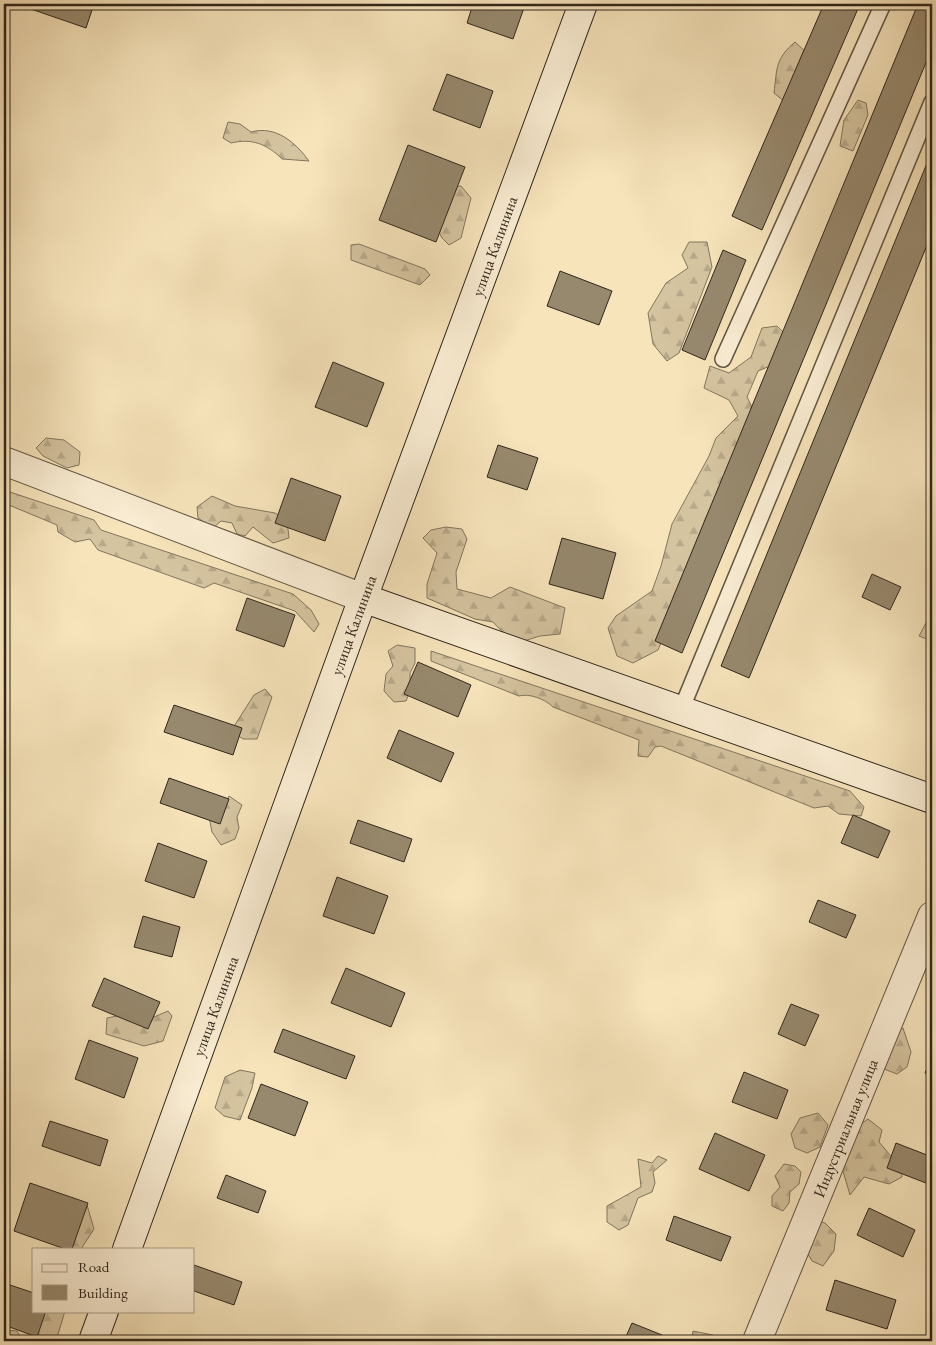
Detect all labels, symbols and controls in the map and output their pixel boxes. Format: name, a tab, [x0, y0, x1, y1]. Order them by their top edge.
street label: улица Калинина	[467, 193, 523, 299]
street label: улица Калинина	[326, 572, 382, 678]
street label: улица Калинина	[188, 953, 244, 1059]
street label: Индустриальная улица	[808, 1055, 883, 1201]
legend	[32, 1248, 195, 1312]
text: Road	[78, 1257, 110, 1276]
text: Building	[78, 1283, 128, 1302]

